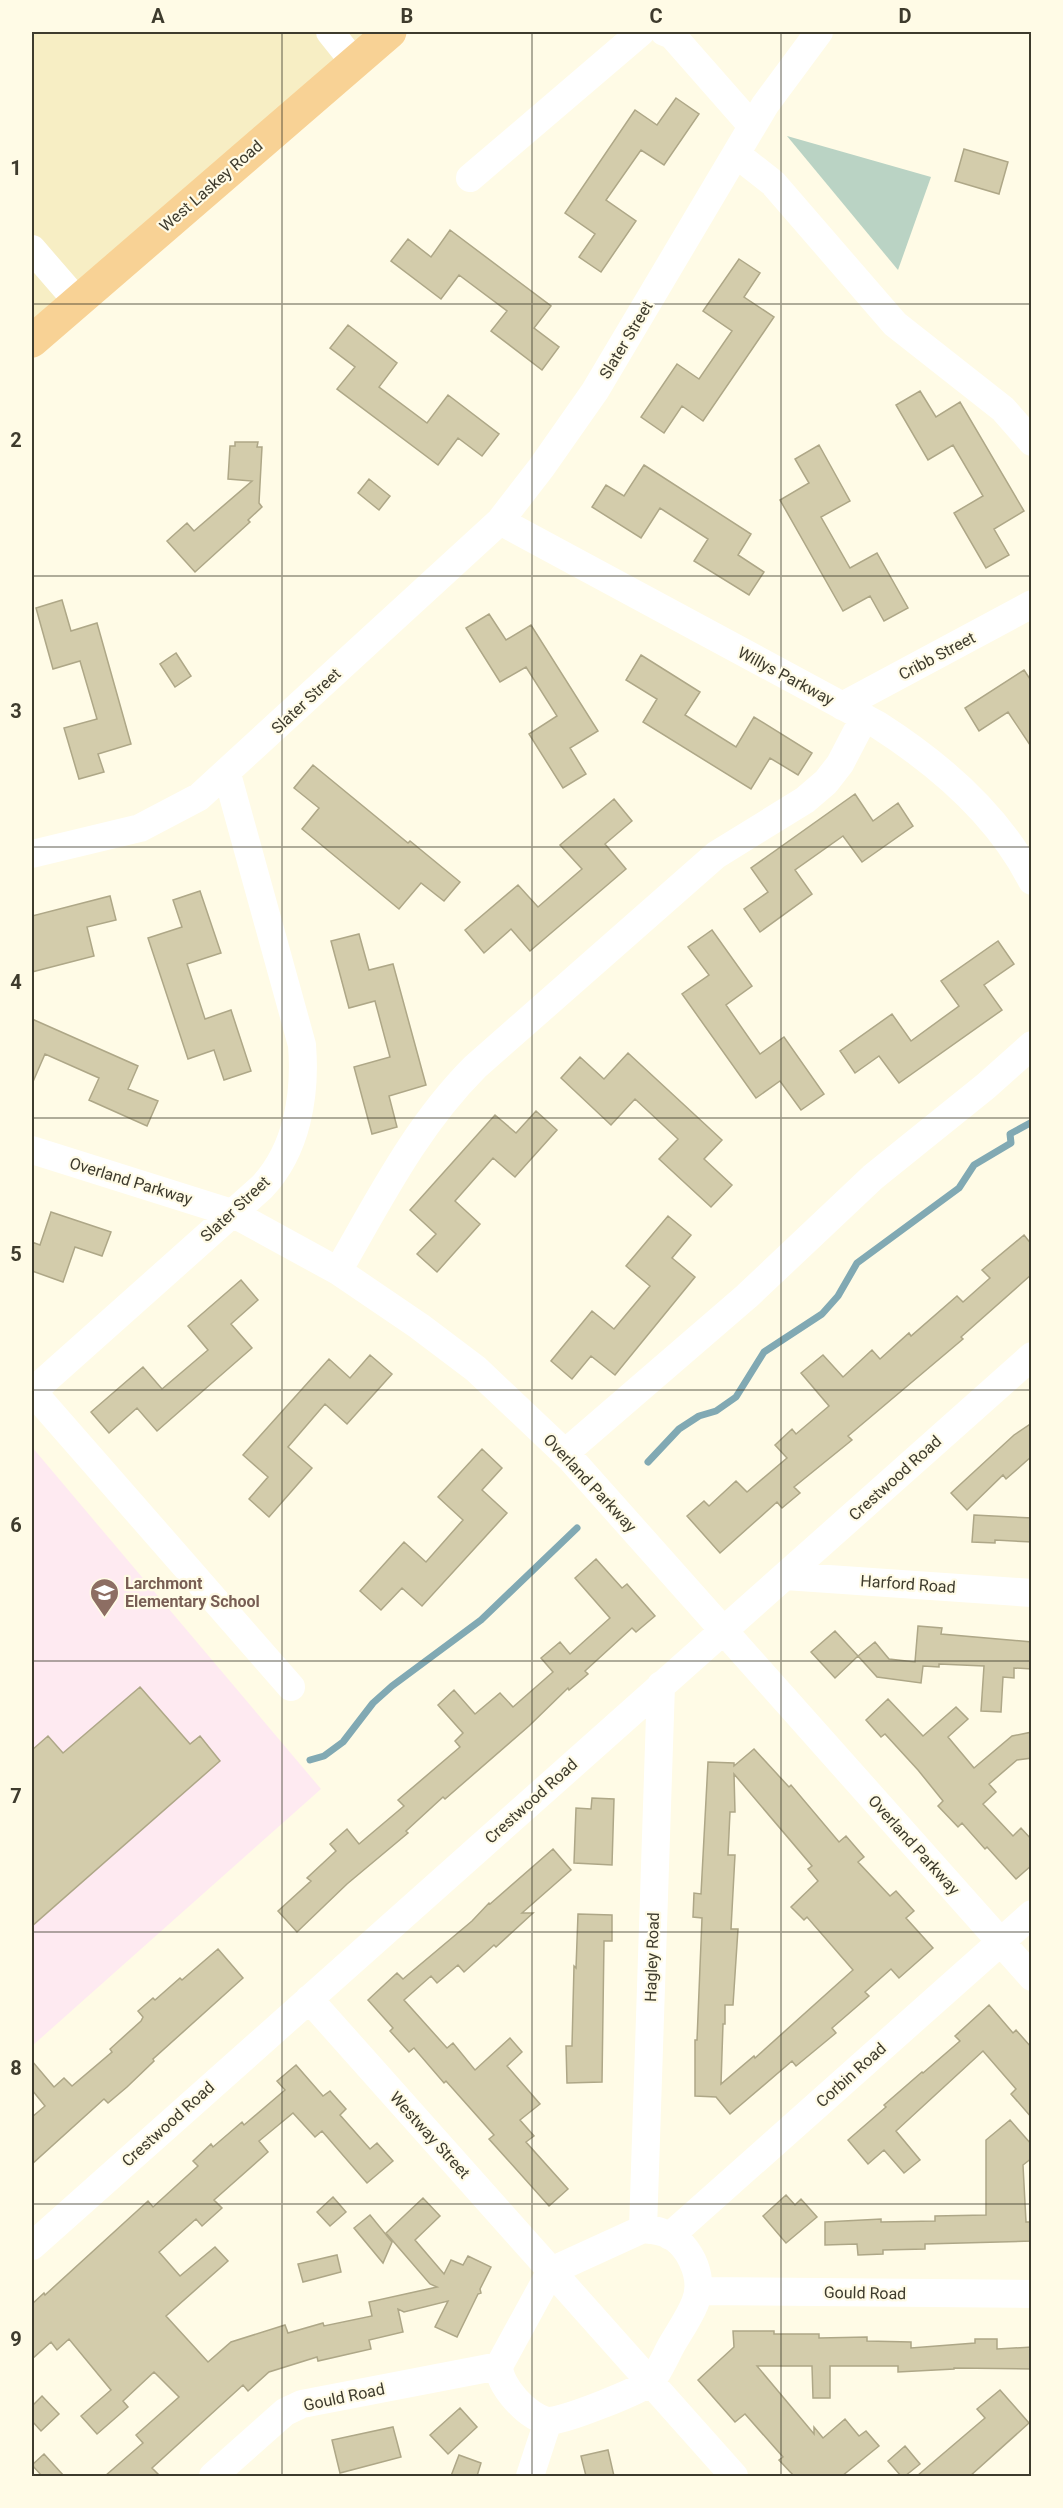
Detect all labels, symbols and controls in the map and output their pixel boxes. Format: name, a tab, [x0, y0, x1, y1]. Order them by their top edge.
text: A	[151, 4, 165, 28]
text: B	[401, 4, 413, 28]
text: C	[649, 4, 663, 28]
text: D	[899, 4, 912, 28]
street label: West Laskey Road	[156, 136, 266, 236]
text: 1	[10, 156, 22, 180]
street label: Slater Street	[595, 298, 657, 382]
text: 2	[10, 428, 22, 452]
street label: Cribb Street	[896, 628, 978, 684]
street label: Willys Parkway	[735, 643, 838, 709]
street label: Slater Street	[268, 664, 344, 738]
text: 3	[10, 699, 22, 723]
text: 4	[10, 970, 22, 994]
street label: Overland Parkway	[67, 1153, 195, 1209]
street label: Slater Street	[197, 1172, 273, 1246]
text: 5	[10, 1242, 22, 1266]
street label: Overland Parkway	[540, 1430, 641, 1536]
street label: Crestwood Road	[845, 1432, 945, 1524]
text: 6	[10, 1513, 22, 1537]
street label: Harford Road	[860, 1571, 956, 1597]
place label: Larchmont Elementary School	[125, 1574, 260, 1611]
school or university icon: Larchmont Elementary School	[88, 1576, 120, 1618]
street label: Crestwood Road	[481, 1755, 581, 1847]
text: 7	[10, 1784, 22, 1808]
street label: Overland Parkway	[864, 1791, 964, 1899]
street label: Hagley Road	[641, 1912, 663, 2002]
street label: Corbin Road	[812, 2039, 890, 2111]
text: 8	[10, 2056, 22, 2080]
street label: Crestwood Road	[118, 2078, 218, 2170]
street label: Westway Street	[386, 2088, 474, 2182]
street label: Gould Road	[824, 2283, 906, 2303]
text: 9	[10, 2327, 22, 2351]
street label: Gould Road	[302, 2379, 386, 2415]

